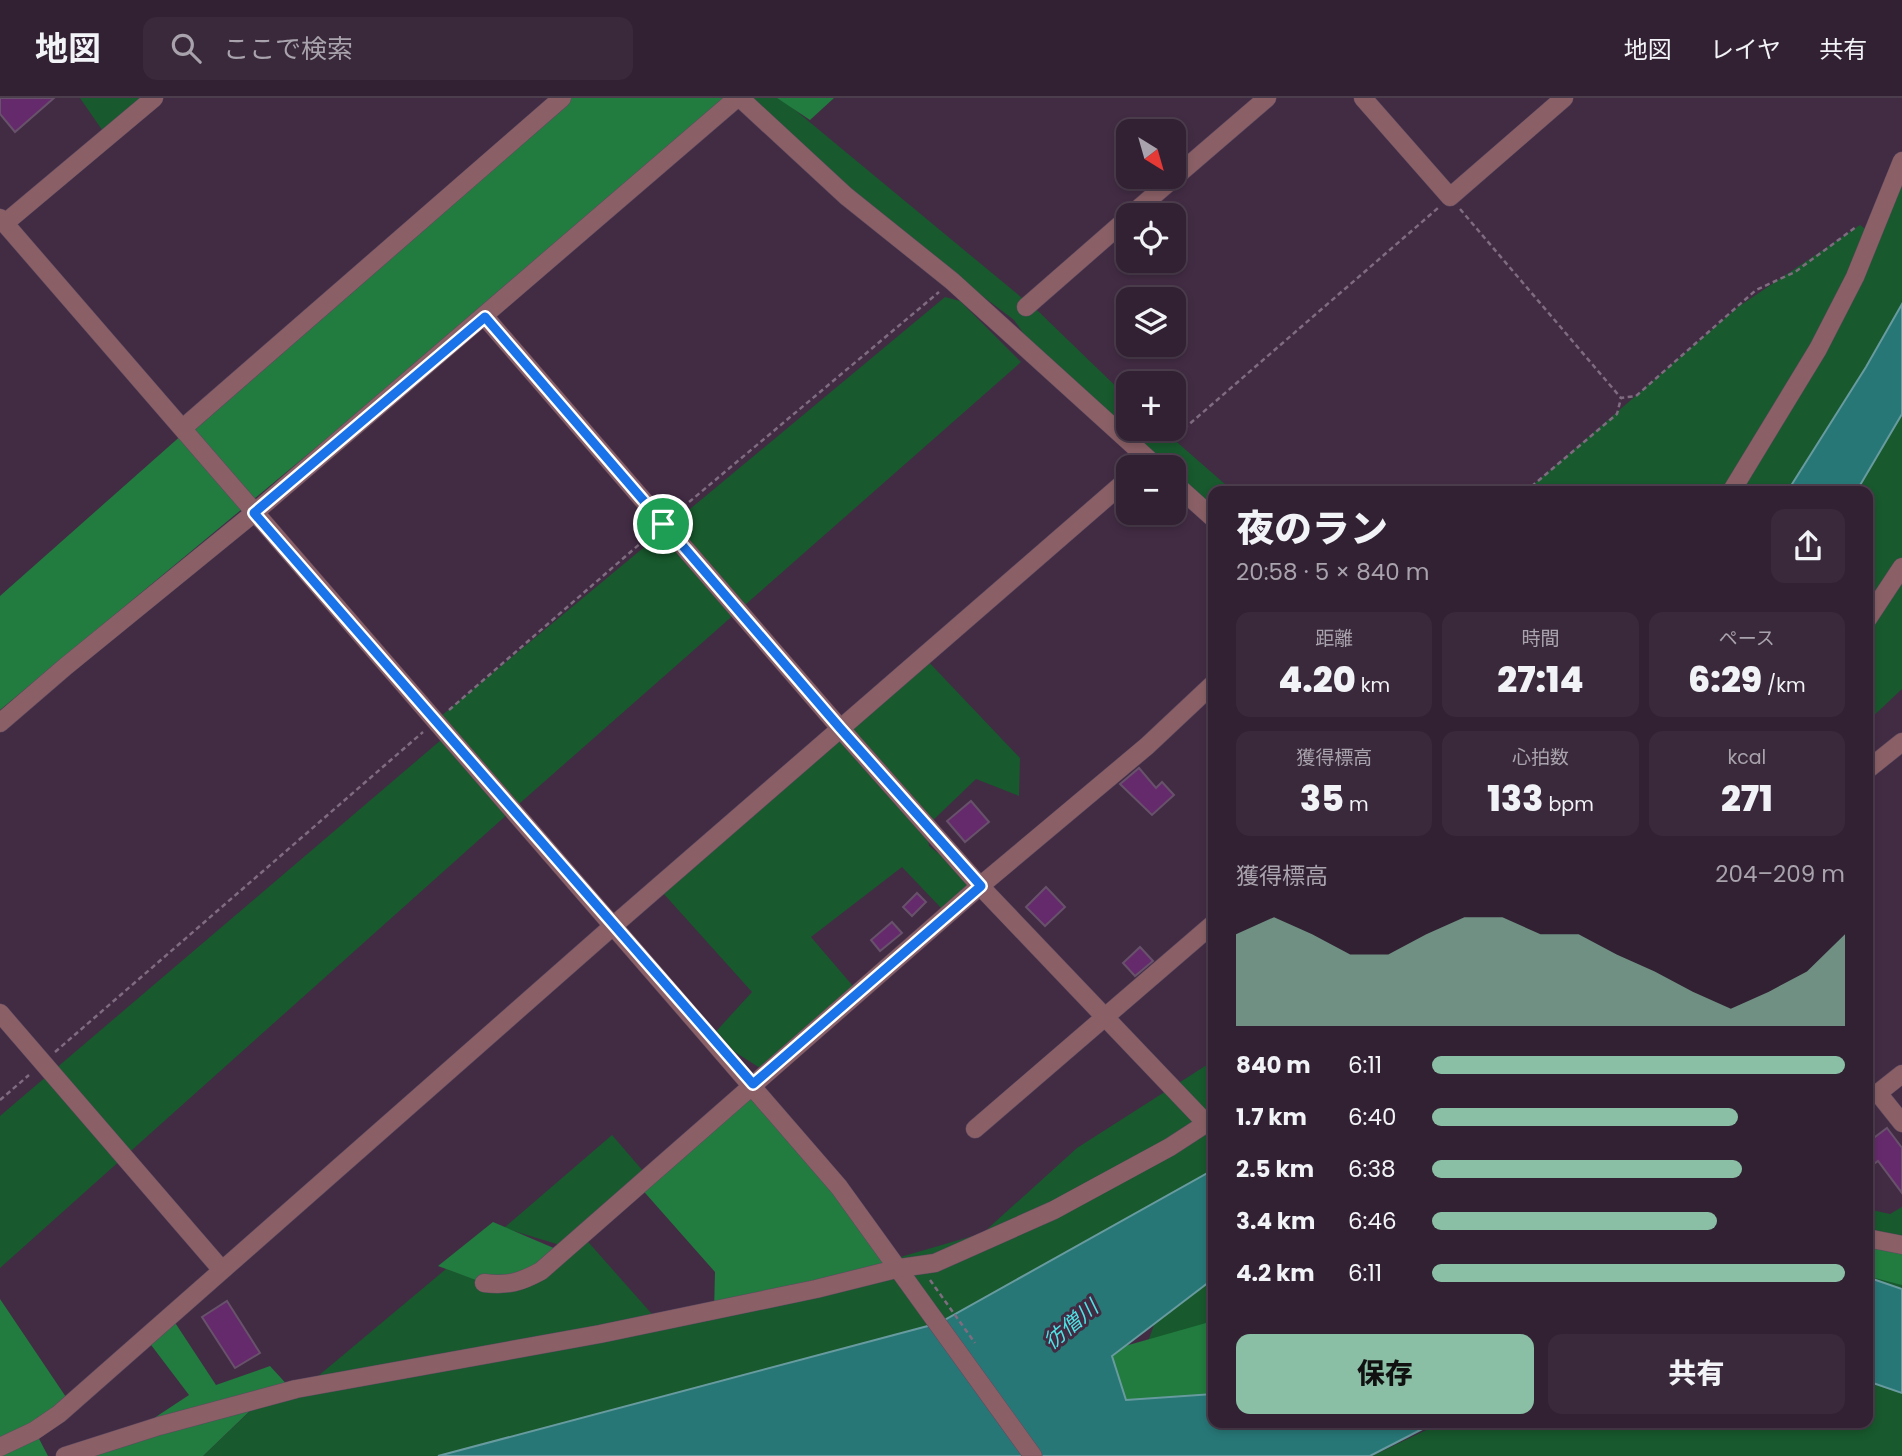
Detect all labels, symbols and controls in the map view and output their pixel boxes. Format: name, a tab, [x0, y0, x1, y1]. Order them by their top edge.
search box	[143, 17, 633, 80]
text: 地図	[35, 25, 101, 72]
icon: search	[167, 29, 205, 67]
text: ここで検索	[223, 31, 353, 67]
text: 地図	[1624, 33, 1672, 66]
text: レイヤ	[1710, 33, 1781, 66]
text: 共有	[1819, 33, 1867, 66]
north arrow	[1116, 119, 1186, 189]
map controls	[1116, 119, 1186, 525]
button: locate	[1116, 203, 1186, 273]
button: layers	[1116, 287, 1186, 357]
button: +	[1116, 371, 1186, 441]
button: −	[1116, 455, 1186, 525]
pin	[633, 494, 693, 554]
text: 夜のラン	[1236, 502, 1388, 555]
icon: arrive	[644, 505, 682, 543]
button: share	[1771, 509, 1845, 583]
text: 20:58 · 5 × 840 m	[1236, 556, 1429, 588]
text: 距離	[1315, 625, 1353, 652]
text: 時間	[1521, 625, 1560, 652]
text: ペース	[1719, 625, 1775, 652]
text: 4.20	[1278, 655, 1356, 704]
text: 27:14	[1497, 655, 1584, 704]
text: 6:29	[1688, 655, 1762, 704]
text: km	[1356, 672, 1390, 699]
text: /km	[1762, 672, 1806, 699]
text: 獲得標高	[1296, 744, 1372, 771]
text: 心拍数	[1512, 744, 1569, 771]
text: kcal	[1727, 744, 1766, 771]
text: 35	[1300, 774, 1344, 823]
text: 133	[1487, 774, 1543, 823]
text: 271	[1721, 774, 1773, 823]
text: m	[1344, 791, 1369, 818]
text: bpm	[1543, 791, 1594, 818]
text: 204–209 m	[1715, 858, 1845, 890]
text: 獲得標高	[1236, 860, 1328, 892]
text: 840 m	[1236, 1049, 1311, 1081]
text: 6:11	[1348, 1049, 1382, 1081]
text: 1.7 km	[1236, 1101, 1307, 1133]
text: 6:40	[1348, 1101, 1396, 1133]
text: 2.5 km	[1236, 1153, 1314, 1185]
text: 6:38	[1348, 1153, 1396, 1185]
text: 3.4 km	[1236, 1205, 1315, 1237]
text: 6:46	[1348, 1205, 1397, 1237]
text: 4.2 km	[1236, 1257, 1315, 1289]
text: 6:11	[1348, 1257, 1382, 1289]
water label: 彷僧川	[1037, 1292, 1106, 1356]
button: 保存	[1236, 1334, 1534, 1414]
button: 共有	[1548, 1334, 1845, 1414]

